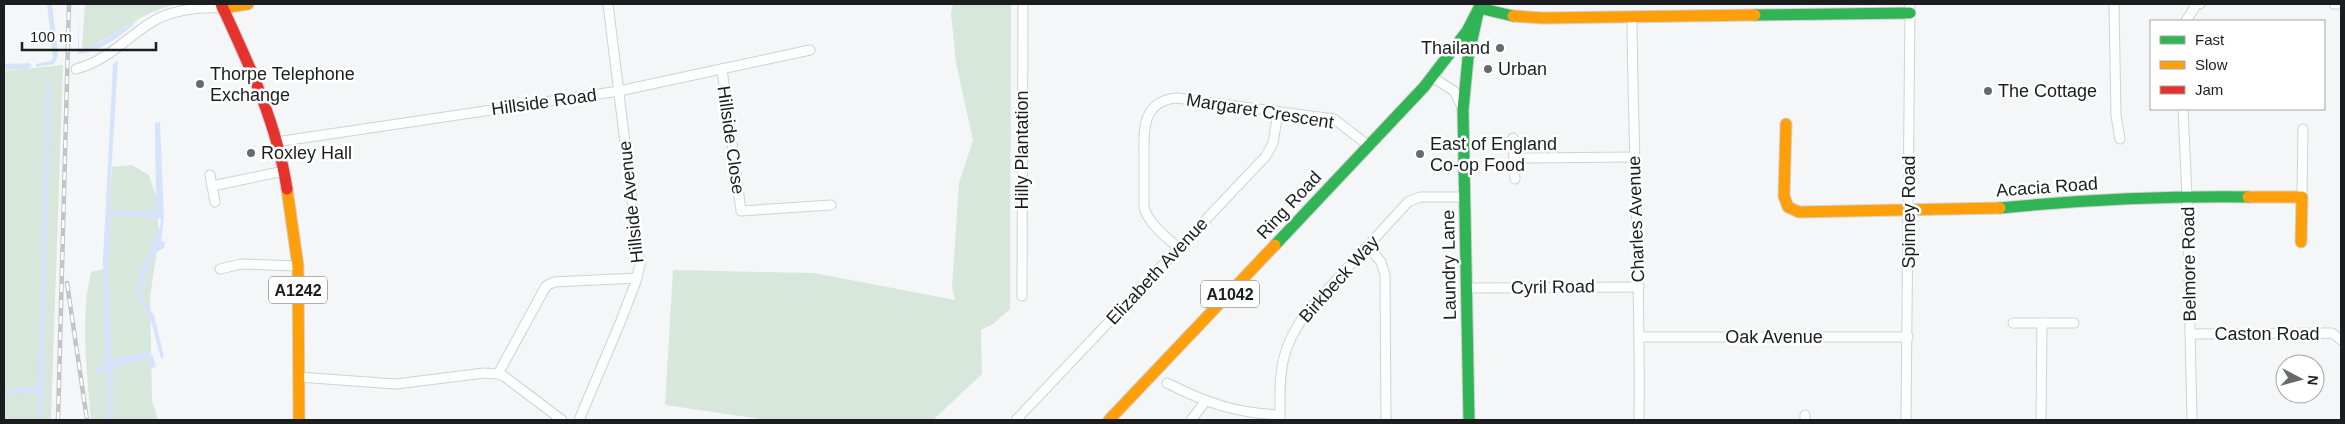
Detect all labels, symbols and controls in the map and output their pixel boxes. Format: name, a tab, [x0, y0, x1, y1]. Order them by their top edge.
scale bar	[22, 20, 156, 52]
legend	[2150, 20, 2325, 110]
text: 100 m	[30, 28, 72, 45]
text: Fast	[2195, 31, 2225, 48]
place label: Thailand	[1421, 38, 1490, 58]
marker: Thailand	[1494, 42, 1506, 54]
text: Slow	[2195, 56, 2228, 73]
place label: Urban	[1498, 59, 1547, 79]
marker: Urban	[1482, 63, 1494, 75]
place label: Thorpe Telephone Exchange	[210, 64, 355, 105]
marker: Thorpe Telephone Exchange	[194, 78, 206, 90]
place label: The Cottage	[1998, 81, 2097, 101]
text: Jam	[2195, 81, 2223, 98]
street label: Hillside Road	[490, 85, 598, 119]
street label: Hillside Close	[714, 85, 748, 195]
marker: The Cottage	[1982, 85, 1994, 97]
street label: Margaret Crescent	[1185, 89, 1335, 133]
street label: Hilly Plantation	[1012, 90, 1032, 210]
place label: East of England Co-op Food	[1430, 134, 1557, 175]
street label: Hillside Avenue	[615, 140, 647, 264]
place label: Roxley Hall	[261, 143, 352, 163]
marker: Roxley Hall	[245, 147, 257, 159]
marker: East of England Co-op Food	[1414, 148, 1426, 160]
street label: Charles Avenue	[1624, 155, 1648, 283]
street label: Spinney Road	[1899, 155, 1919, 269]
street label: Ring Road	[1253, 167, 1325, 243]
street label: Acacia Road	[1995, 173, 2099, 201]
street label: Belmore Road	[2178, 206, 2200, 322]
street label: Laundry Lane	[1438, 210, 1460, 320]
street label: Elizabeth Avenue	[1102, 213, 1212, 329]
street label: Birkbeck Way	[1295, 232, 1383, 326]
road number: A1242	[269, 276, 327, 304]
street label: Cyril Road	[1511, 276, 1595, 298]
road number: A1042	[1201, 280, 1259, 308]
street label: Caston Road	[2214, 324, 2320, 344]
street label: Oak Avenue	[1725, 327, 1823, 347]
north arrow	[2275, 354, 2325, 404]
text: N	[2304, 374, 2321, 386]

